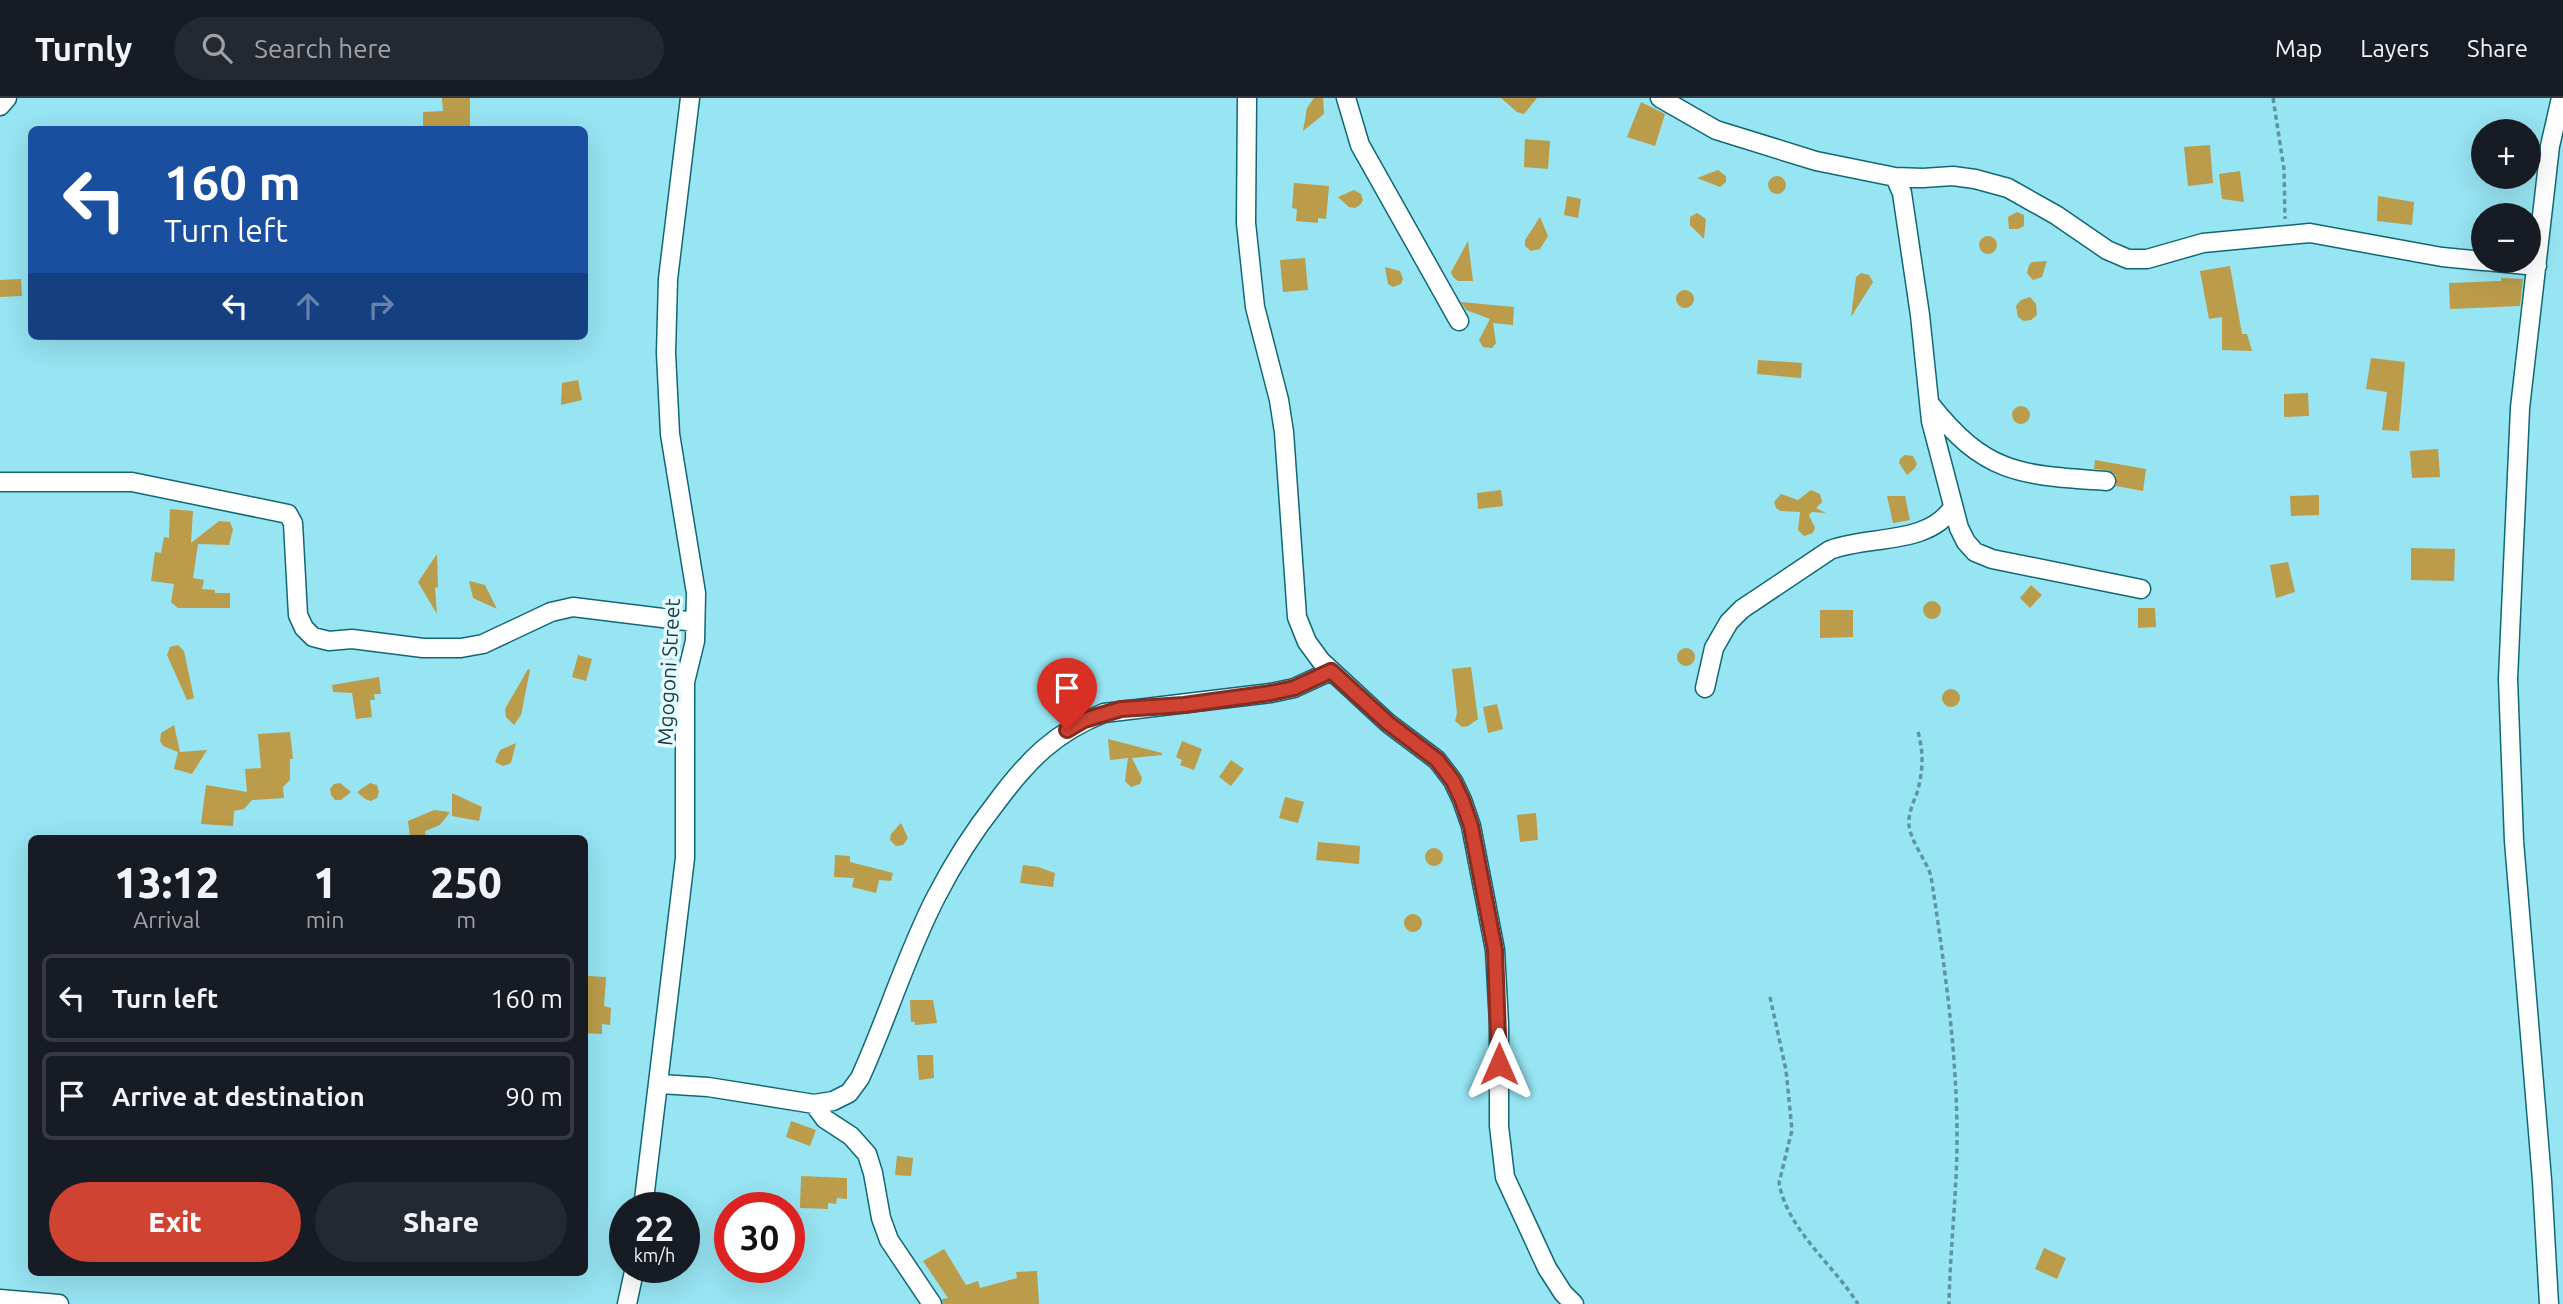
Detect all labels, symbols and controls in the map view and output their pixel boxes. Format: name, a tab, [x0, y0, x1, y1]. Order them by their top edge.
search box	[174, 17, 664, 80]
icon: search	[198, 29, 236, 67]
text: Turnly	[35, 30, 132, 67]
text: Search here	[254, 34, 392, 63]
text: Map	[2275, 35, 2322, 62]
text: Layers	[2360, 35, 2429, 62]
text: Share	[2467, 35, 2528, 62]
map controls	[2471, 119, 2541, 273]
button: +	[2471, 119, 2541, 189]
icon: left	[49, 154, 140, 245]
text: 160 m	[164, 154, 301, 209]
button: −	[2471, 203, 2541, 273]
text: Turn left	[164, 212, 288, 248]
icon: left	[216, 287, 254, 325]
icon: ahead	[289, 287, 327, 325]
icon: right	[362, 287, 400, 325]
street label: Mgogoni Street	[652, 598, 684, 746]
pin	[1037, 658, 1097, 730]
icon: arrive	[1048, 669, 1086, 707]
text: 13:12	[114, 859, 219, 906]
text: 1	[313, 859, 337, 906]
text: 250	[431, 859, 502, 906]
text: Arrival	[133, 907, 200, 932]
text: min	[306, 907, 344, 932]
text: m	[456, 907, 476, 932]
icon: left	[53, 979, 91, 1017]
text: Turn left	[112, 984, 218, 1013]
text: 160 m	[491, 984, 563, 1013]
position arrow	[1462, 1027, 1536, 1101]
icon: arrive	[53, 1077, 91, 1115]
text: Arrive at destination	[112, 1082, 365, 1111]
text: 90 m	[505, 1082, 563, 1111]
button: Exit	[49, 1182, 301, 1262]
button: Share	[315, 1182, 567, 1262]
speed limit sign: 30	[714, 1192, 805, 1283]
text: 22	[635, 1208, 674, 1248]
text: km/h	[634, 1245, 675, 1265]

